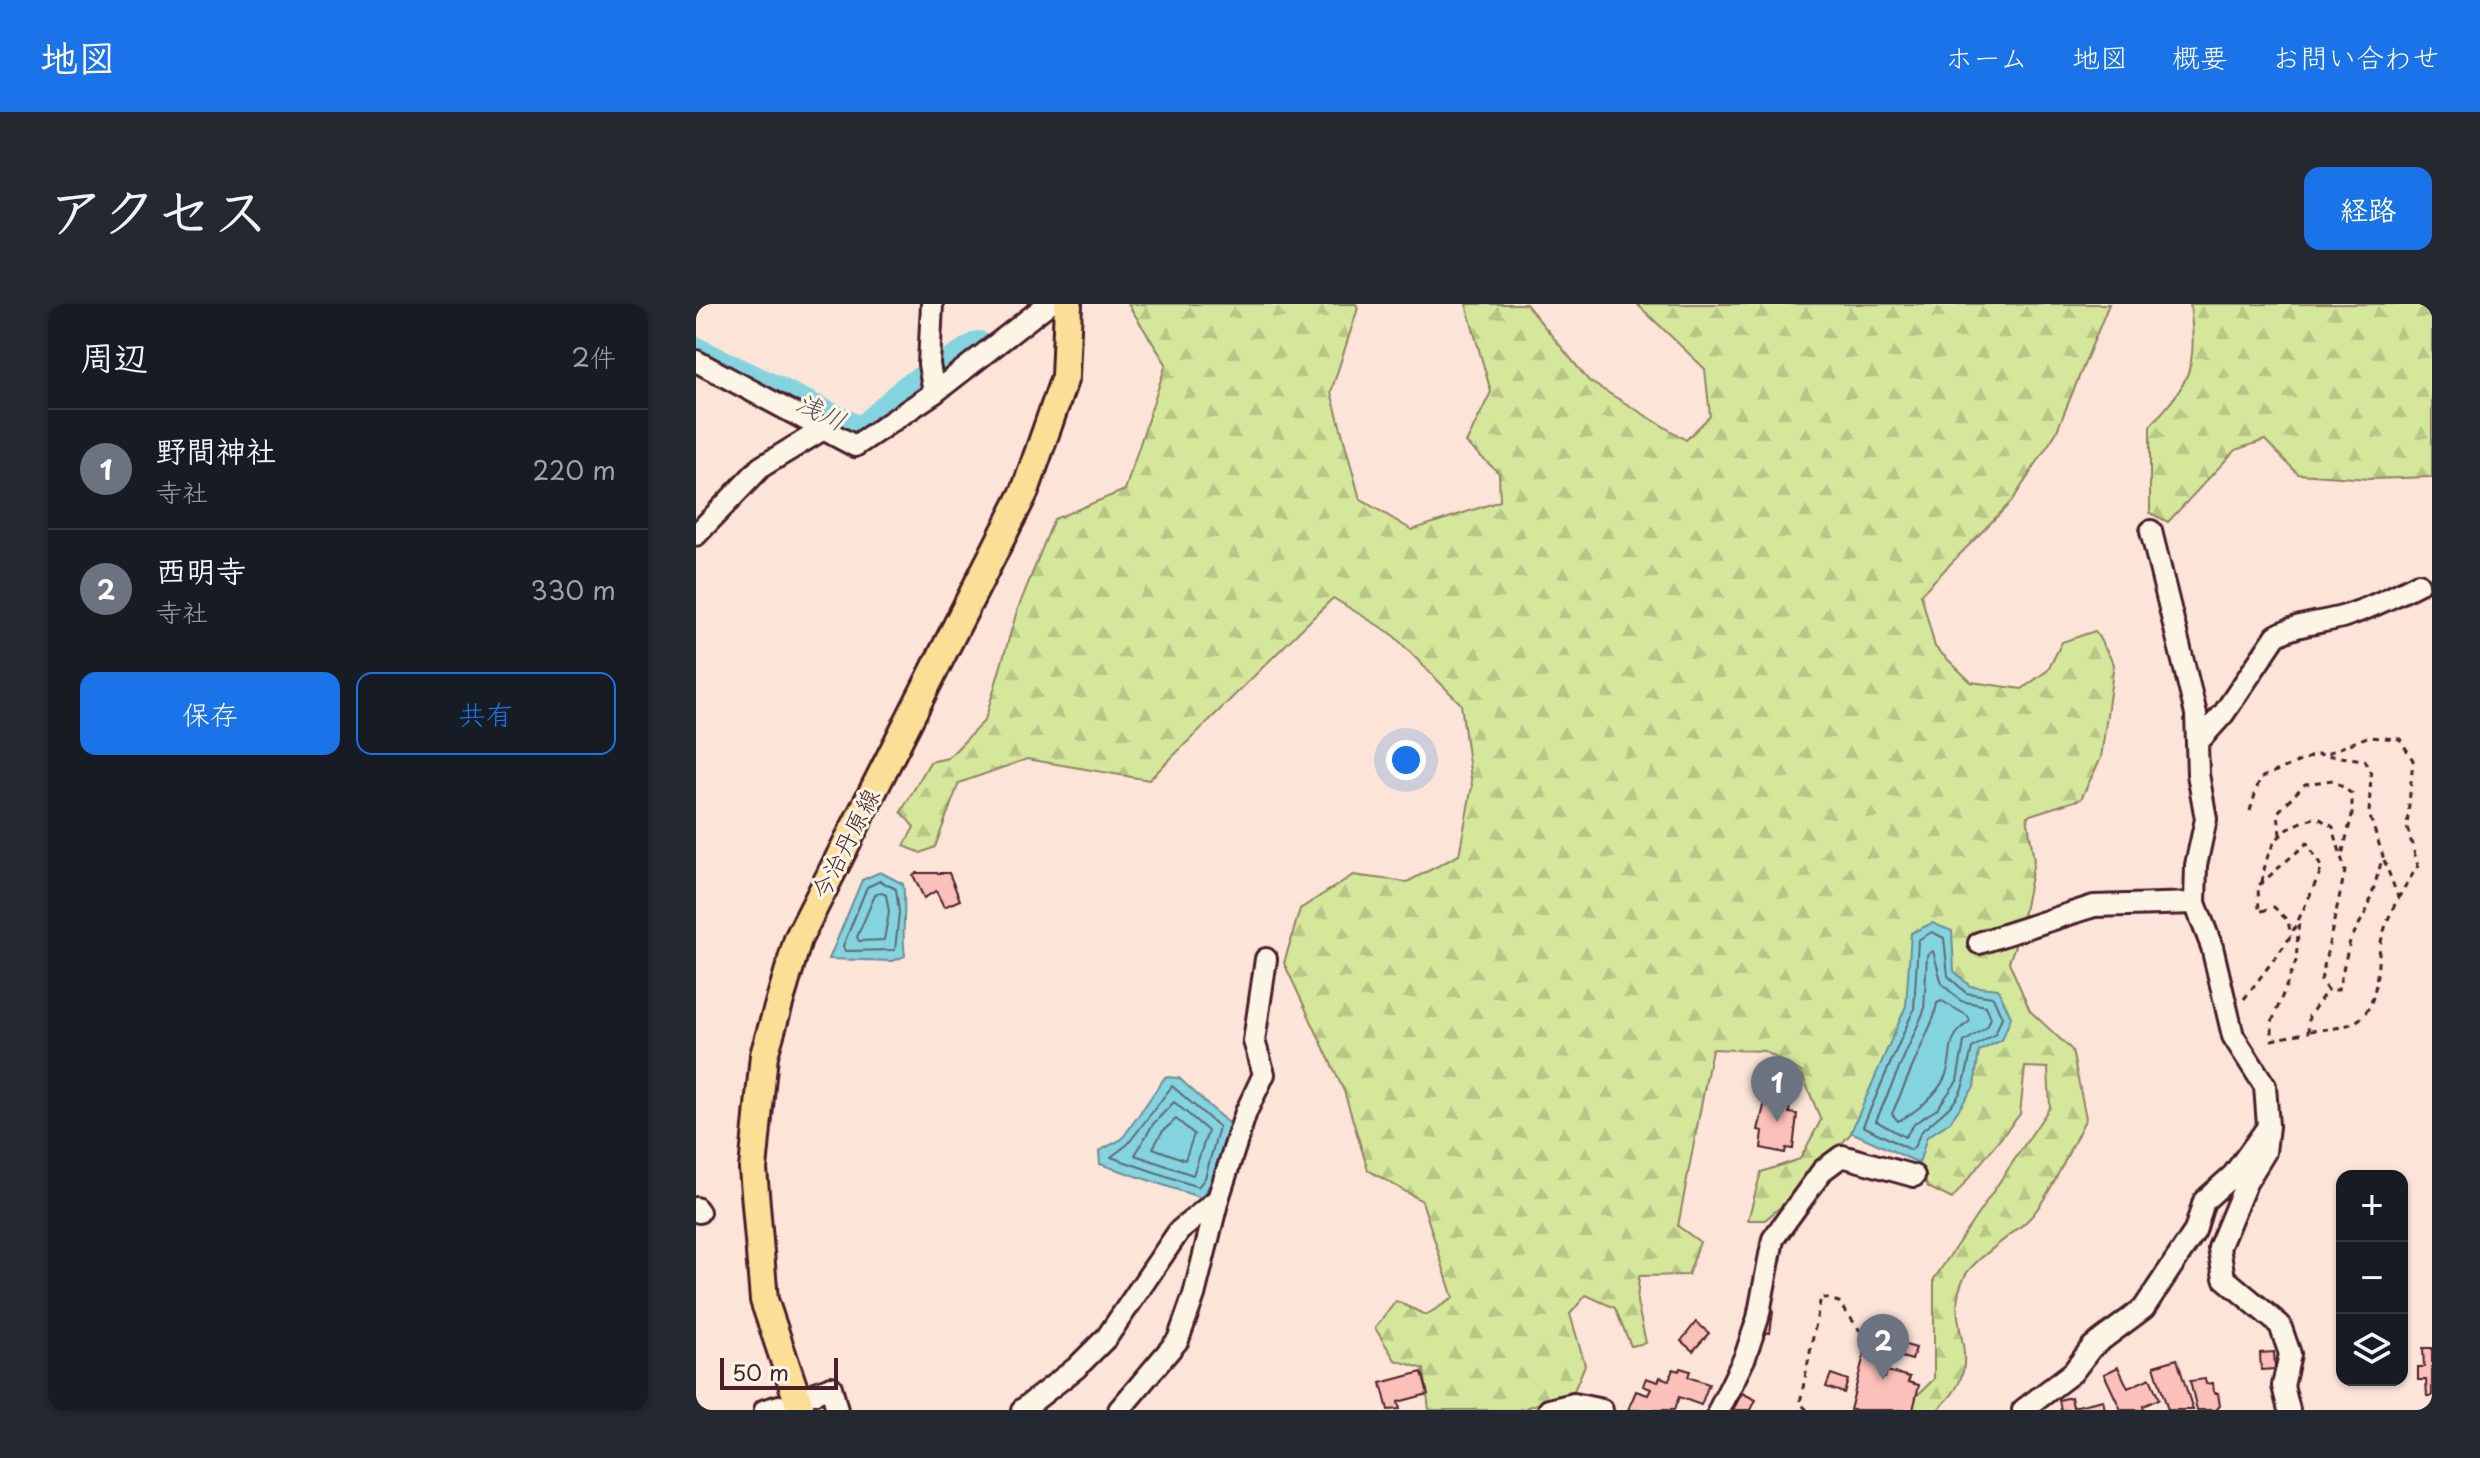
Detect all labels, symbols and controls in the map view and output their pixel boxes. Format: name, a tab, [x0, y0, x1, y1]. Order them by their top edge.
text: 地図	[40, 28, 116, 85]
text: ホーム	[1945, 35, 2028, 78]
text: 地図	[2072, 35, 2128, 78]
text: 概要	[2172, 35, 2228, 78]
text: お問い合わせ	[2272, 35, 2440, 78]
text: アクセス	[48, 166, 269, 251]
button: 経路	[2304, 167, 2432, 250]
text: 周辺	[80, 330, 148, 382]
text: 2件	[572, 337, 616, 376]
water label: 浅川	[790, 382, 854, 440]
text: 野間神社	[156, 427, 276, 472]
text: 1	[100, 450, 112, 489]
text: 220 m	[532, 450, 616, 489]
text: 寺社	[156, 472, 208, 511]
text: 西明寺	[156, 547, 246, 592]
text: 2	[97, 570, 115, 609]
text: 330 m	[531, 570, 616, 609]
text: 寺社	[156, 592, 208, 631]
button: 保存	[80, 672, 340, 755]
button: 共有	[356, 672, 616, 755]
your location	[1386, 740, 1426, 780]
street label: 今治丹原線	[801, 781, 887, 905]
pin: 1	[1751, 1056, 1803, 1122]
map controls	[2336, 1170, 2408, 1386]
button: +	[2336, 1170, 2408, 1242]
button: −	[2336, 1242, 2408, 1314]
pin: 2	[1857, 1314, 1909, 1380]
button: layers	[2336, 1314, 2408, 1386]
scale bar	[720, 1354, 838, 1390]
text: 50 m	[732, 1355, 789, 1388]

